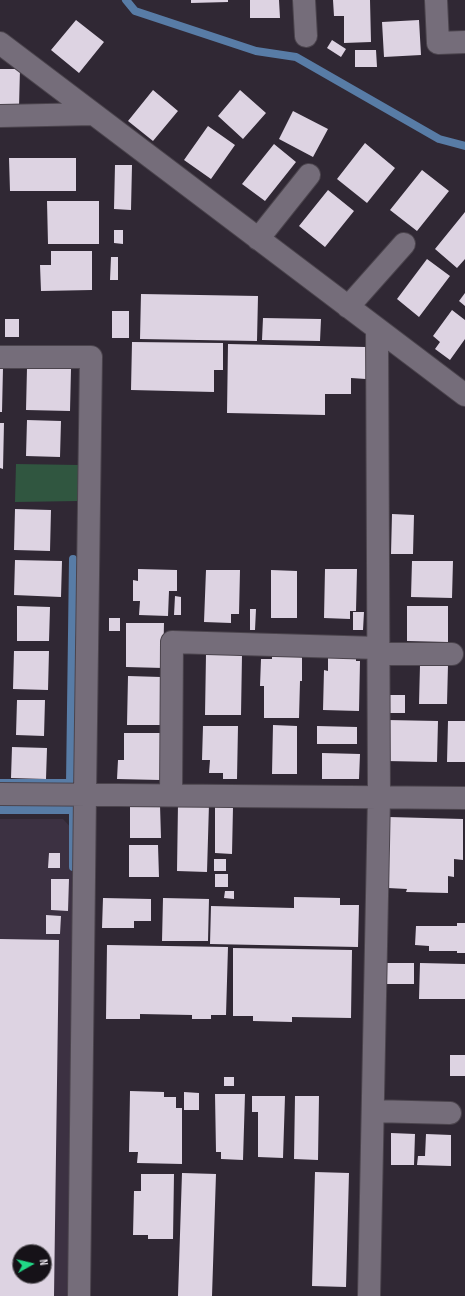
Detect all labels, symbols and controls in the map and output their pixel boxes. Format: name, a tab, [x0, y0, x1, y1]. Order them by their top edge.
north arrow	[12, 1244, 52, 1284]
text: N	[37, 1259, 50, 1266]

